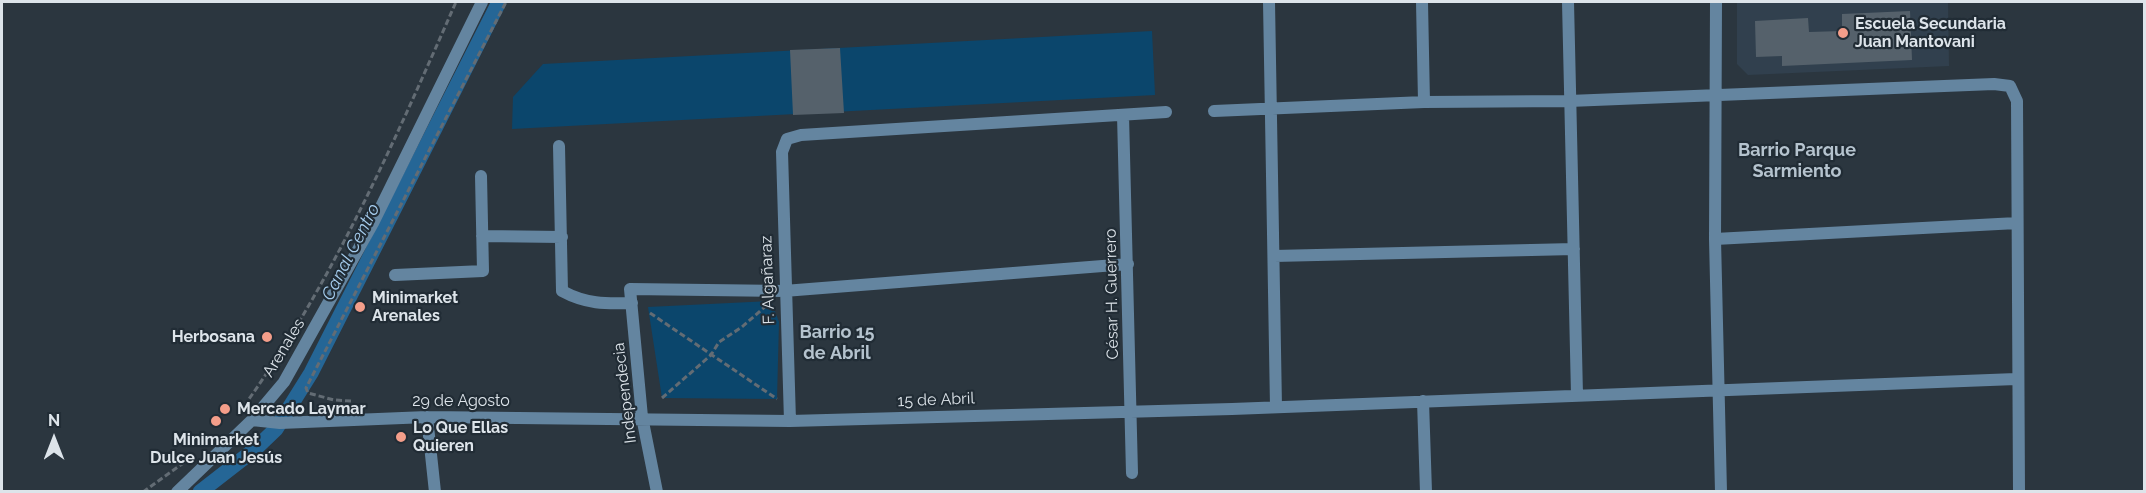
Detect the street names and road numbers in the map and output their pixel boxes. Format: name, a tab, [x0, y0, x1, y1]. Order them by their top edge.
street label: César H. Guerrero	[1101, 228, 1123, 360]
street label: F. Algañaraz	[757, 235, 779, 325]
street label: Arenales	[259, 315, 309, 381]
street label: Independecia	[609, 341, 641, 445]
street label: 15 de Abril	[897, 389, 975, 411]
street label: 29 de Agosto	[412, 391, 510, 411]

